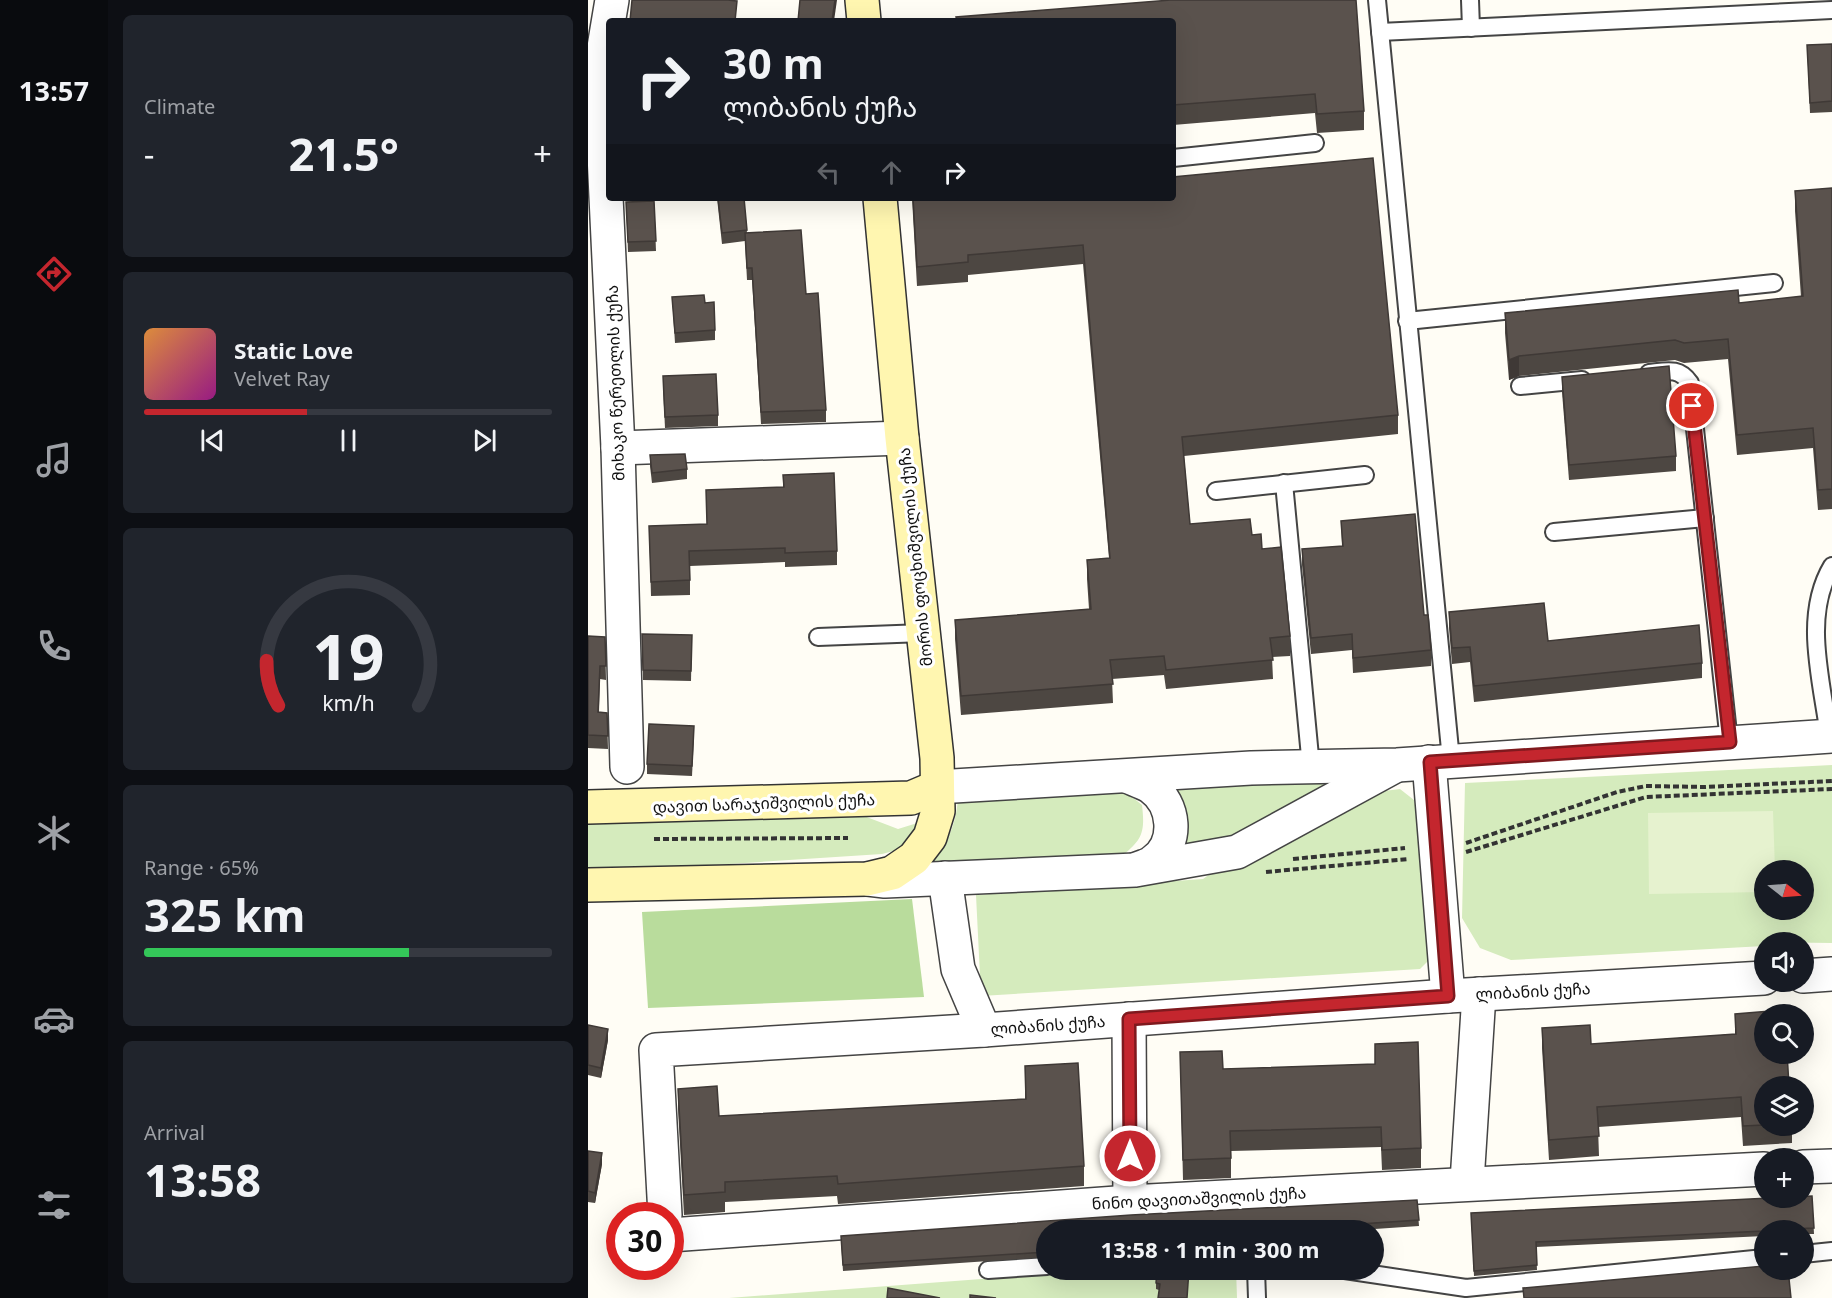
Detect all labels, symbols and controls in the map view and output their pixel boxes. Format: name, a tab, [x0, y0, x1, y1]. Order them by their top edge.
text: 30 m	[723, 34, 824, 91]
icon: right	[624, 42, 702, 120]
text: 13:57	[19, 72, 89, 109]
text: ლიბანის ქუჩა	[723, 88, 917, 125]
text: Climate	[144, 93, 215, 120]
text: 21.5°	[289, 123, 399, 184]
text: −	[144, 131, 155, 176]
text: +	[533, 131, 552, 176]
icon: left	[812, 156, 845, 189]
icon: ahead	[875, 156, 908, 189]
icon: right	[938, 156, 971, 189]
icon: directions	[33, 253, 75, 295]
street label: მიხაკო წერეთლის ქუჩა	[601, 285, 629, 481]
text: Static Love	[234, 336, 353, 365]
text: Velvet Ray	[234, 365, 330, 392]
pin	[1666, 380, 1717, 431]
icon: arrive	[1675, 389, 1708, 422]
icon: previous	[196, 424, 229, 457]
icon: pause	[332, 424, 365, 457]
icon: next	[468, 424, 501, 457]
icon: music	[33, 439, 75, 481]
street label: მორის ფოცხიშვილის ქუჩა	[893, 447, 937, 667]
text: 19	[312, 613, 384, 698]
icon: phone	[33, 625, 75, 667]
text: km/h	[322, 688, 374, 717]
street label: დავით სარაჯიშვილის ქუჩა	[652, 788, 876, 818]
icon: climate	[33, 812, 75, 854]
text: Range · 65%	[144, 854, 259, 881]
north arrow	[1754, 860, 1814, 920]
map controls	[1754, 860, 1814, 1280]
text: 325 km	[144, 884, 305, 945]
button: sound	[1754, 932, 1814, 992]
street label: ლიბანის ქუჩა	[1475, 977, 1591, 1005]
icon: car	[33, 998, 75, 1040]
button: search	[1754, 1004, 1814, 1064]
street label: ლიბანის ქუჩა	[990, 1010, 1106, 1040]
button: layers	[1754, 1076, 1814, 1136]
text: Arrival	[144, 1119, 205, 1146]
position arrow	[1098, 1124, 1162, 1188]
button: +	[1754, 1148, 1814, 1208]
text: 13:58	[144, 1149, 261, 1210]
street label: ნინო დავითაშვილის ქუჩა	[1091, 1181, 1307, 1215]
icon: filters	[33, 1184, 75, 1226]
speed limit sign: 30	[606, 1202, 684, 1280]
button: −	[1754, 1220, 1814, 1280]
text: 13:58 · 1 min · 300 m	[1101, 1235, 1319, 1264]

